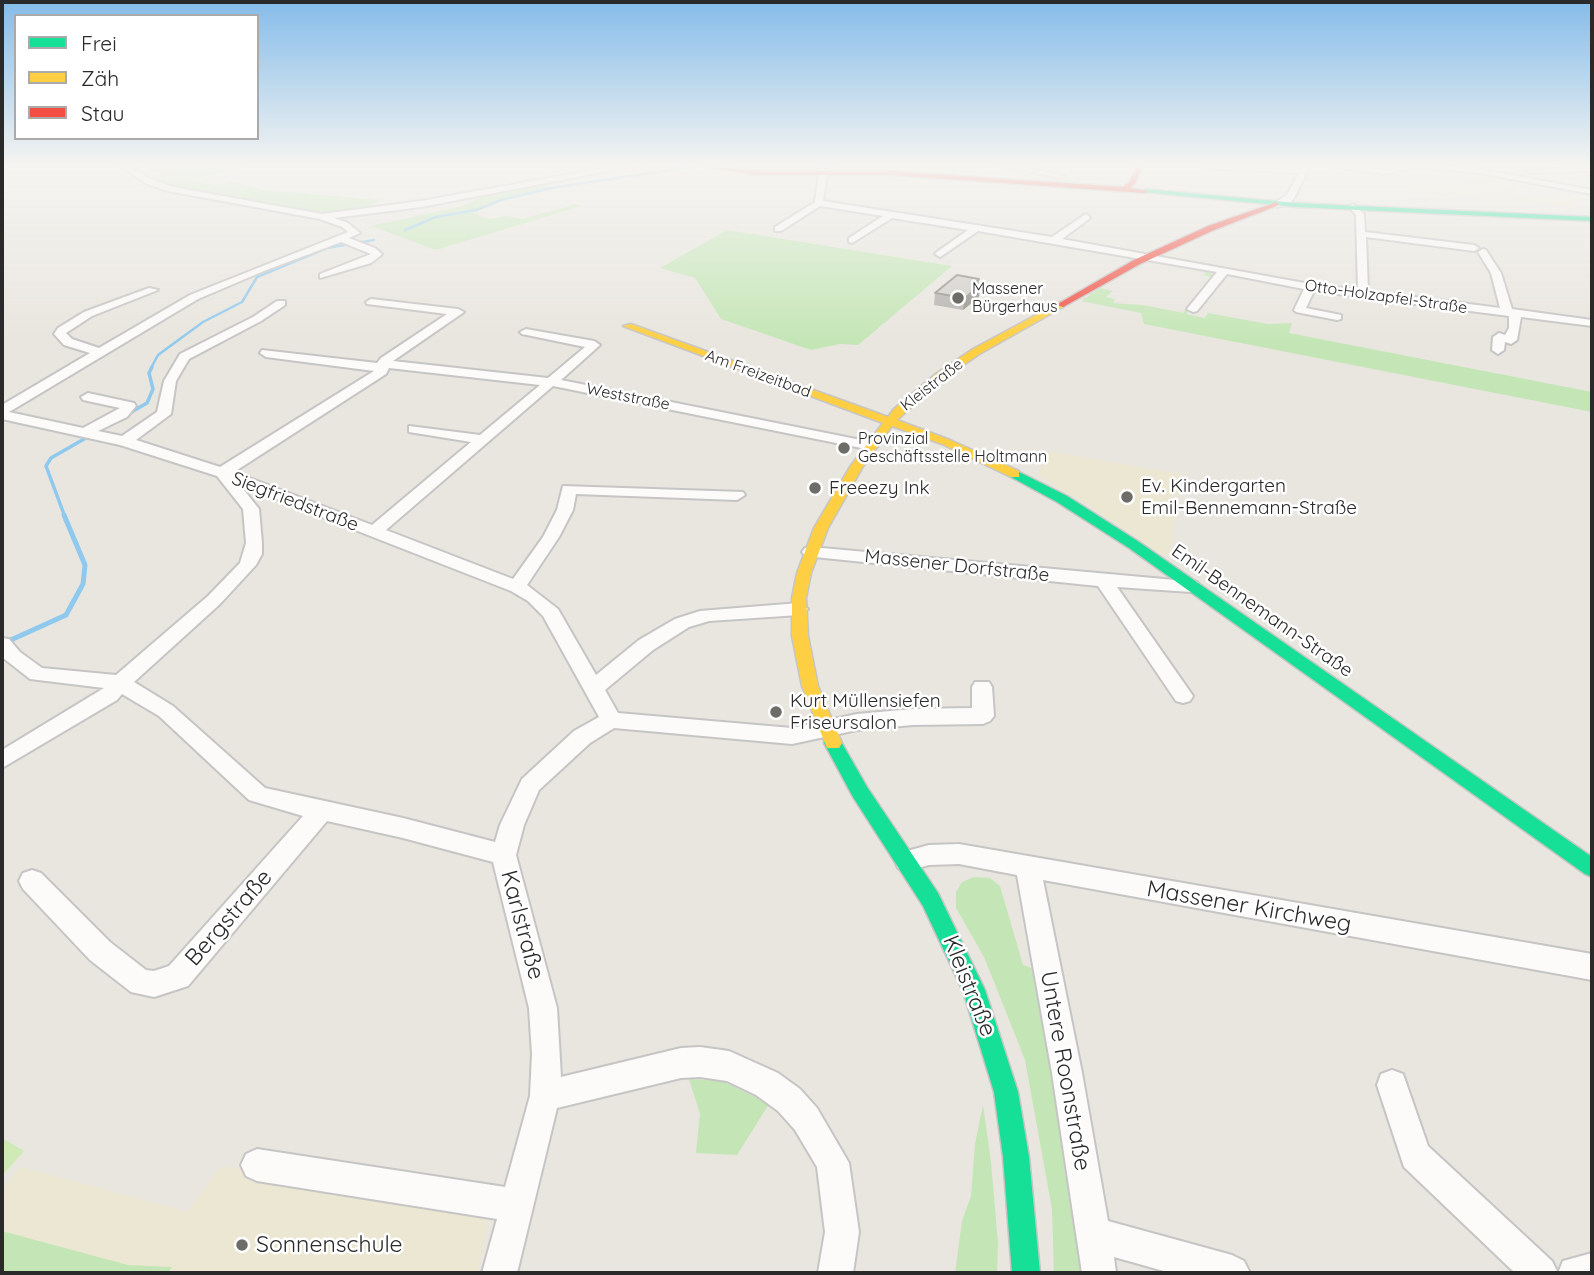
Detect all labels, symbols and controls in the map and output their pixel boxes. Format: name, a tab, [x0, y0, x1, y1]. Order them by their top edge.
legend	[14, 14, 259, 140]
text: Frei	[81, 30, 117, 56]
text: Zäh	[81, 65, 119, 91]
text: Stau	[81, 100, 124, 126]
street label: Otto-Holzapfel-Straße	[1304, 276, 1468, 318]
place label: Massener Bürgerhaus	[972, 279, 1058, 317]
marker: Massener Bürgerhaus	[950, 290, 966, 306]
street label: Am Freizeitbad	[703, 346, 813, 402]
street label: Kleistraße	[897, 355, 967, 415]
street label: Weststraße	[585, 379, 671, 415]
place label: Provinzial Geschäftsstelle Holtmann	[858, 429, 1047, 467]
marker: Provinzial Geschäftsstelle Holtmann	[836, 440, 852, 456]
street label: Siegfriedstraße	[228, 467, 362, 537]
place label: Ev. Kindergarten Emil-Bennemann-Straße	[1141, 475, 1357, 519]
place label: Freeezy Ink	[829, 477, 930, 499]
marker: Freeezy Ink	[807, 480, 823, 496]
marker: Ev. Kindergarten Emil-Bennemann-Straße	[1119, 489, 1135, 505]
street label: Emil-Bennemann-Straße	[1167, 540, 1357, 682]
street label: Massener Dorfstraße	[863, 545, 1051, 587]
place label: Kurt Müllensiefen Friseursalon	[790, 690, 941, 734]
marker: Kurt Müllensiefen Friseursalon	[768, 704, 784, 720]
street label: Bergstraße	[180, 864, 278, 972]
street label: Karlstraße	[494, 868, 550, 982]
street label: Massener Kirchweg	[1145, 875, 1353, 939]
street label: Kleistraße	[936, 931, 1002, 1041]
street label: Untere Roonstraße	[1034, 969, 1096, 1173]
place label: Sonnenschule	[256, 1231, 403, 1259]
marker: Sonnenschule	[234, 1237, 250, 1253]

